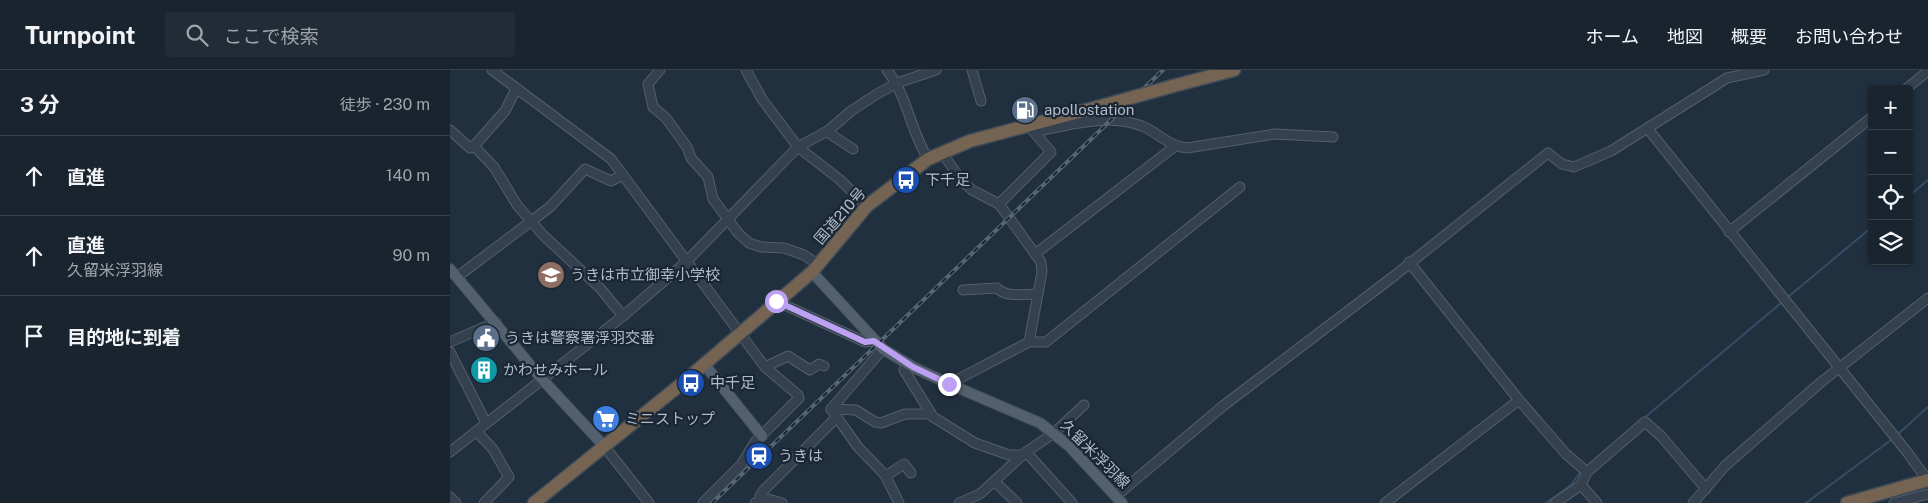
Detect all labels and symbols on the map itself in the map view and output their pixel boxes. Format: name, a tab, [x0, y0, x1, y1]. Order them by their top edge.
fuel station icon: apollostation	[1010, 95, 1040, 125]
place label: apollostation	[1044, 101, 1135, 118]
bus stop icon: 下千足	[891, 165, 921, 195]
place label: 下千足	[925, 171, 970, 188]
street label: 国道210号	[810, 184, 869, 247]
school or university icon: うきは市立御幸小学校	[536, 260, 566, 290]
place label: うきは市立御幸小学校	[570, 266, 720, 283]
route start	[765, 290, 788, 313]
public building icon: うきは警察署浮羽交番	[471, 323, 501, 353]
place label: うきは警察署浮羽交番	[505, 329, 655, 346]
building icon: かわせみホール	[469, 355, 499, 385]
place label: かわせみホール	[503, 361, 608, 378]
bus stop icon: 中千足	[676, 368, 706, 398]
route end	[938, 373, 961, 396]
place label: 中千足	[710, 374, 755, 391]
supermarket icon: ミニストップ	[591, 404, 621, 434]
place label: ミニストップ	[625, 410, 715, 427]
street label: 久留米浮羽線	[1058, 416, 1133, 491]
station icon: うきは	[744, 441, 774, 471]
place label: うきは	[778, 447, 823, 464]

